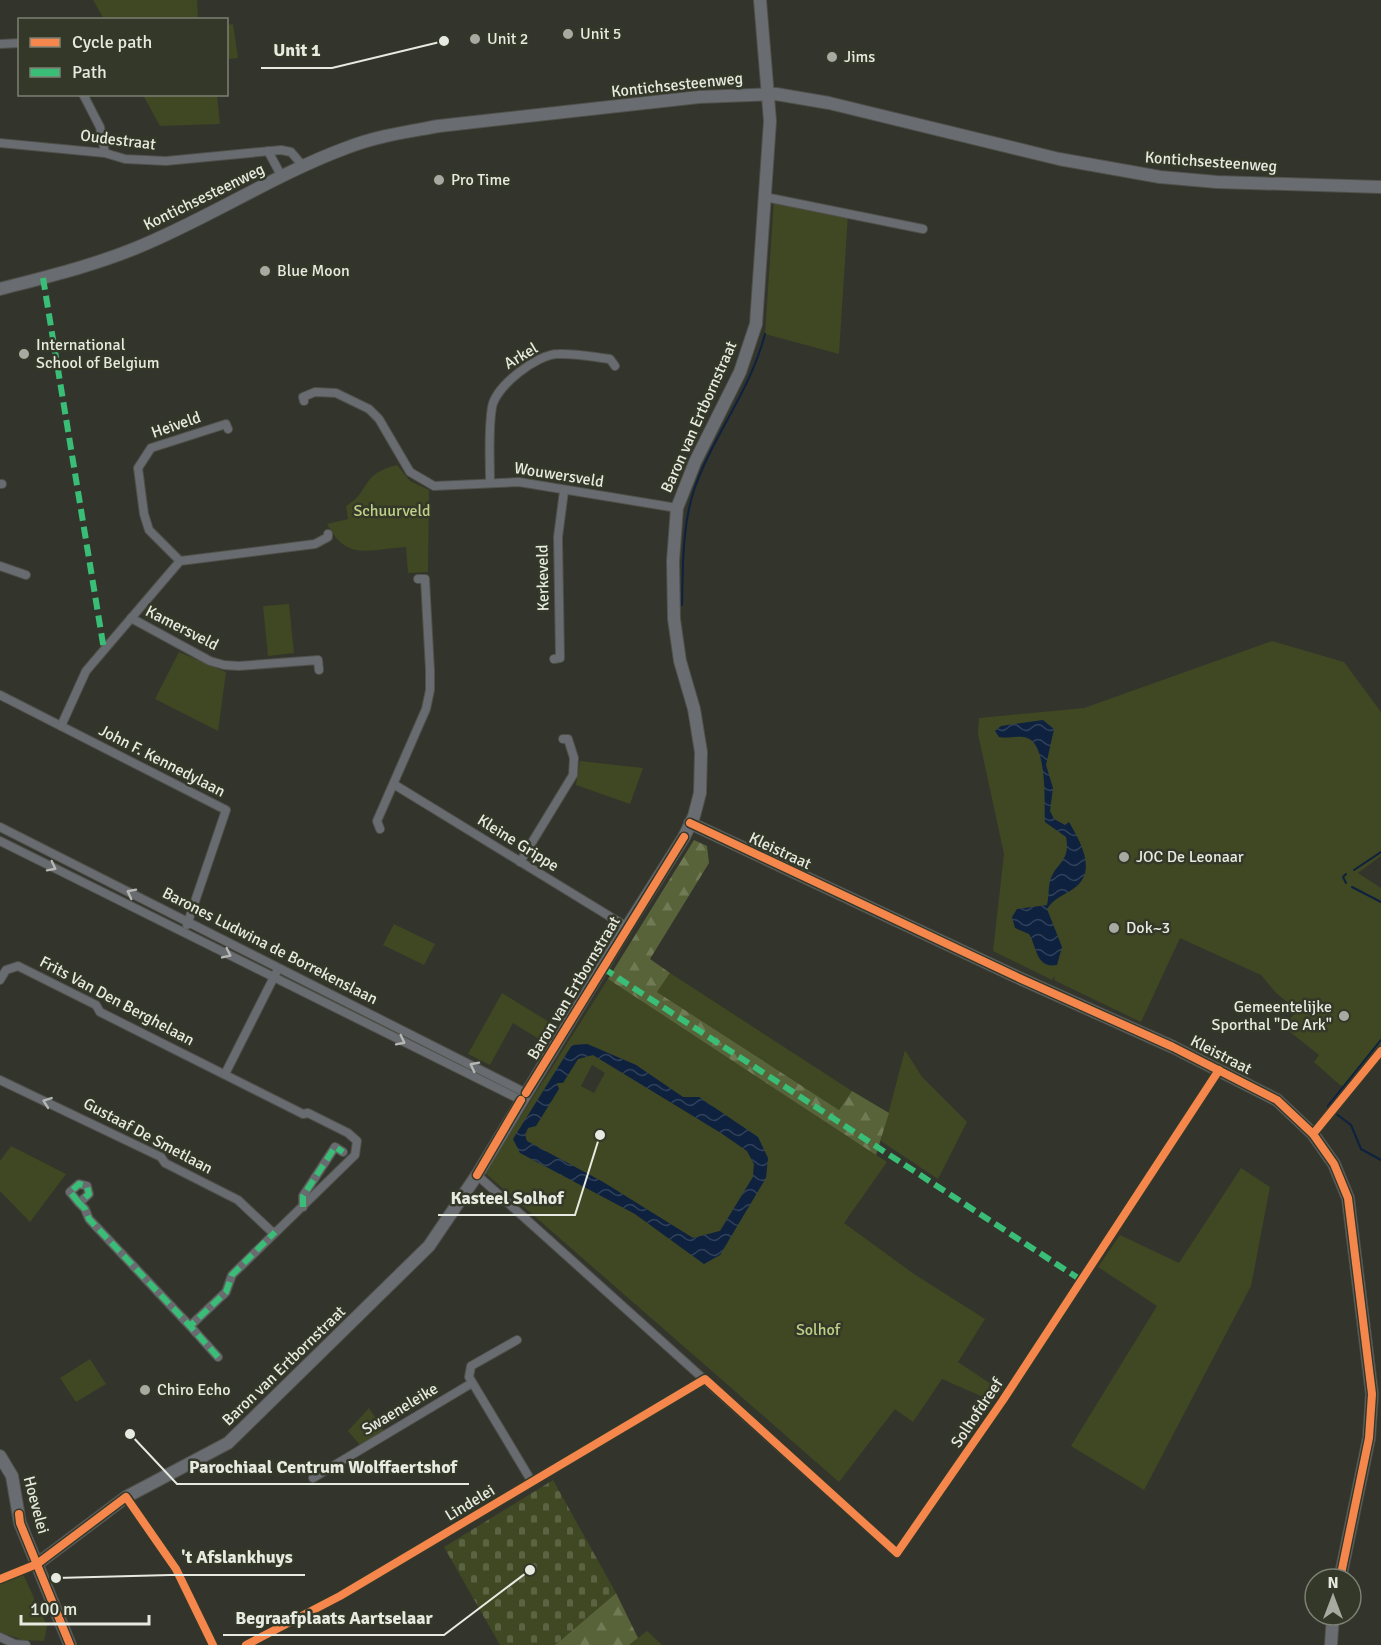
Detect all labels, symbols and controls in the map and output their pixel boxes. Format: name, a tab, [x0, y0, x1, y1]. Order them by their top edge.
legend	[18, 18, 228, 96]
place label: Unit 5	[580, 24, 621, 44]
marker: Unit 5	[561, 27, 575, 41]
place label: Unit 2	[487, 29, 528, 49]
text: Cycle path	[72, 31, 152, 53]
callout: Unit 1	[261, 32, 332, 68]
marker: Unit 2	[468, 32, 482, 46]
text: Unit 1	[273, 39, 321, 61]
place label: Jims	[844, 47, 875, 67]
marker: Jims	[825, 50, 839, 64]
text: Path	[72, 61, 107, 83]
street label: Kontichsesteenweg	[610, 68, 744, 102]
street label: Oudestraat	[79, 125, 157, 155]
street label: Kontichsesteenweg	[1144, 147, 1278, 177]
street label: Kontichsesteenweg	[140, 159, 268, 235]
place label: Pro Time	[451, 170, 510, 190]
marker: Pro Time	[432, 173, 446, 187]
place label: Blue Moon	[277, 261, 350, 281]
marker: Blue Moon	[258, 264, 272, 278]
place label: International School of Belgium	[36, 335, 160, 373]
street label: Arkel	[500, 338, 542, 374]
street label: Baron van Ertbornstraat	[657, 338, 742, 496]
marker: International School of Belgium	[17, 347, 31, 361]
street label: Heiveld	[149, 407, 203, 443]
street label: Wouwersveld	[513, 458, 605, 492]
park label: Schuurveld	[353, 501, 431, 521]
street label: Kerkeveld	[532, 544, 554, 612]
street label: Kamersveld	[142, 601, 222, 655]
street label: John F. Kennedylaan	[95, 720, 229, 802]
street label: Kleine Grippe	[474, 810, 562, 876]
street label: Kleistraat	[746, 828, 815, 874]
place label: JOC De Leonaar	[1136, 847, 1244, 867]
marker: JOC De Leonaar	[1117, 850, 1131, 864]
one-way arrow	[46, 860, 57, 871]
street label: Barones Ludwina de Borrekenslaan	[159, 883, 381, 1009]
one-way arrow	[127, 889, 138, 901]
street label: Baron van Ertbornstraat	[523, 912, 625, 1063]
place label: Dok~3	[1126, 918, 1170, 938]
marker: Dok~3	[1107, 921, 1121, 935]
one-way arrow	[220, 946, 231, 958]
street label: Frits Van Den Berghelaan	[36, 952, 198, 1050]
place label: Gemeentelijke Sporthal "De Ark"	[1212, 997, 1332, 1035]
marker: Gemeentelijke Sporthal "De Ark"	[1337, 1009, 1351, 1023]
street label: Kleistraat	[1187, 1031, 1255, 1079]
one-way arrow	[395, 1034, 406, 1046]
one-way arrow	[470, 1062, 481, 1073]
street label: Gustaaf De Smetlaan	[80, 1093, 216, 1179]
one-way arrow	[42, 1097, 53, 1110]
callout: Kasteel Solhof	[438, 1179, 575, 1215]
text: Kasteel Solhof	[450, 1187, 565, 1209]
street label: Baron van Ertbornstraat	[218, 1302, 350, 1430]
park label: Solhof	[796, 1320, 841, 1340]
street label: Solhofdreef	[946, 1374, 1008, 1452]
street label: Swaeneleike	[358, 1378, 442, 1440]
place label: Chiro Echo	[157, 1380, 231, 1400]
marker: Chiro Echo	[138, 1383, 152, 1397]
callout: Parochiaal Centrum Wolffaertshof	[177, 1448, 469, 1484]
text: Parochiaal Centrum Wolffaertshof	[189, 1456, 459, 1478]
street label: Hoevelei	[19, 1474, 53, 1536]
street label: Lindelei	[441, 1480, 499, 1526]
callout: 't Afslankhuys	[170, 1539, 305, 1575]
text: 't Afslankhuys	[181, 1546, 293, 1568]
north arrow	[1303, 1567, 1363, 1627]
text: N	[1327, 1573, 1339, 1593]
scale bar	[21, 1588, 148, 1626]
text: 100 m	[30, 1598, 77, 1620]
callout: Begraafplaats Aartselaar	[223, 1599, 444, 1635]
text: Begraafplaats Aartselaar	[235, 1607, 434, 1629]

